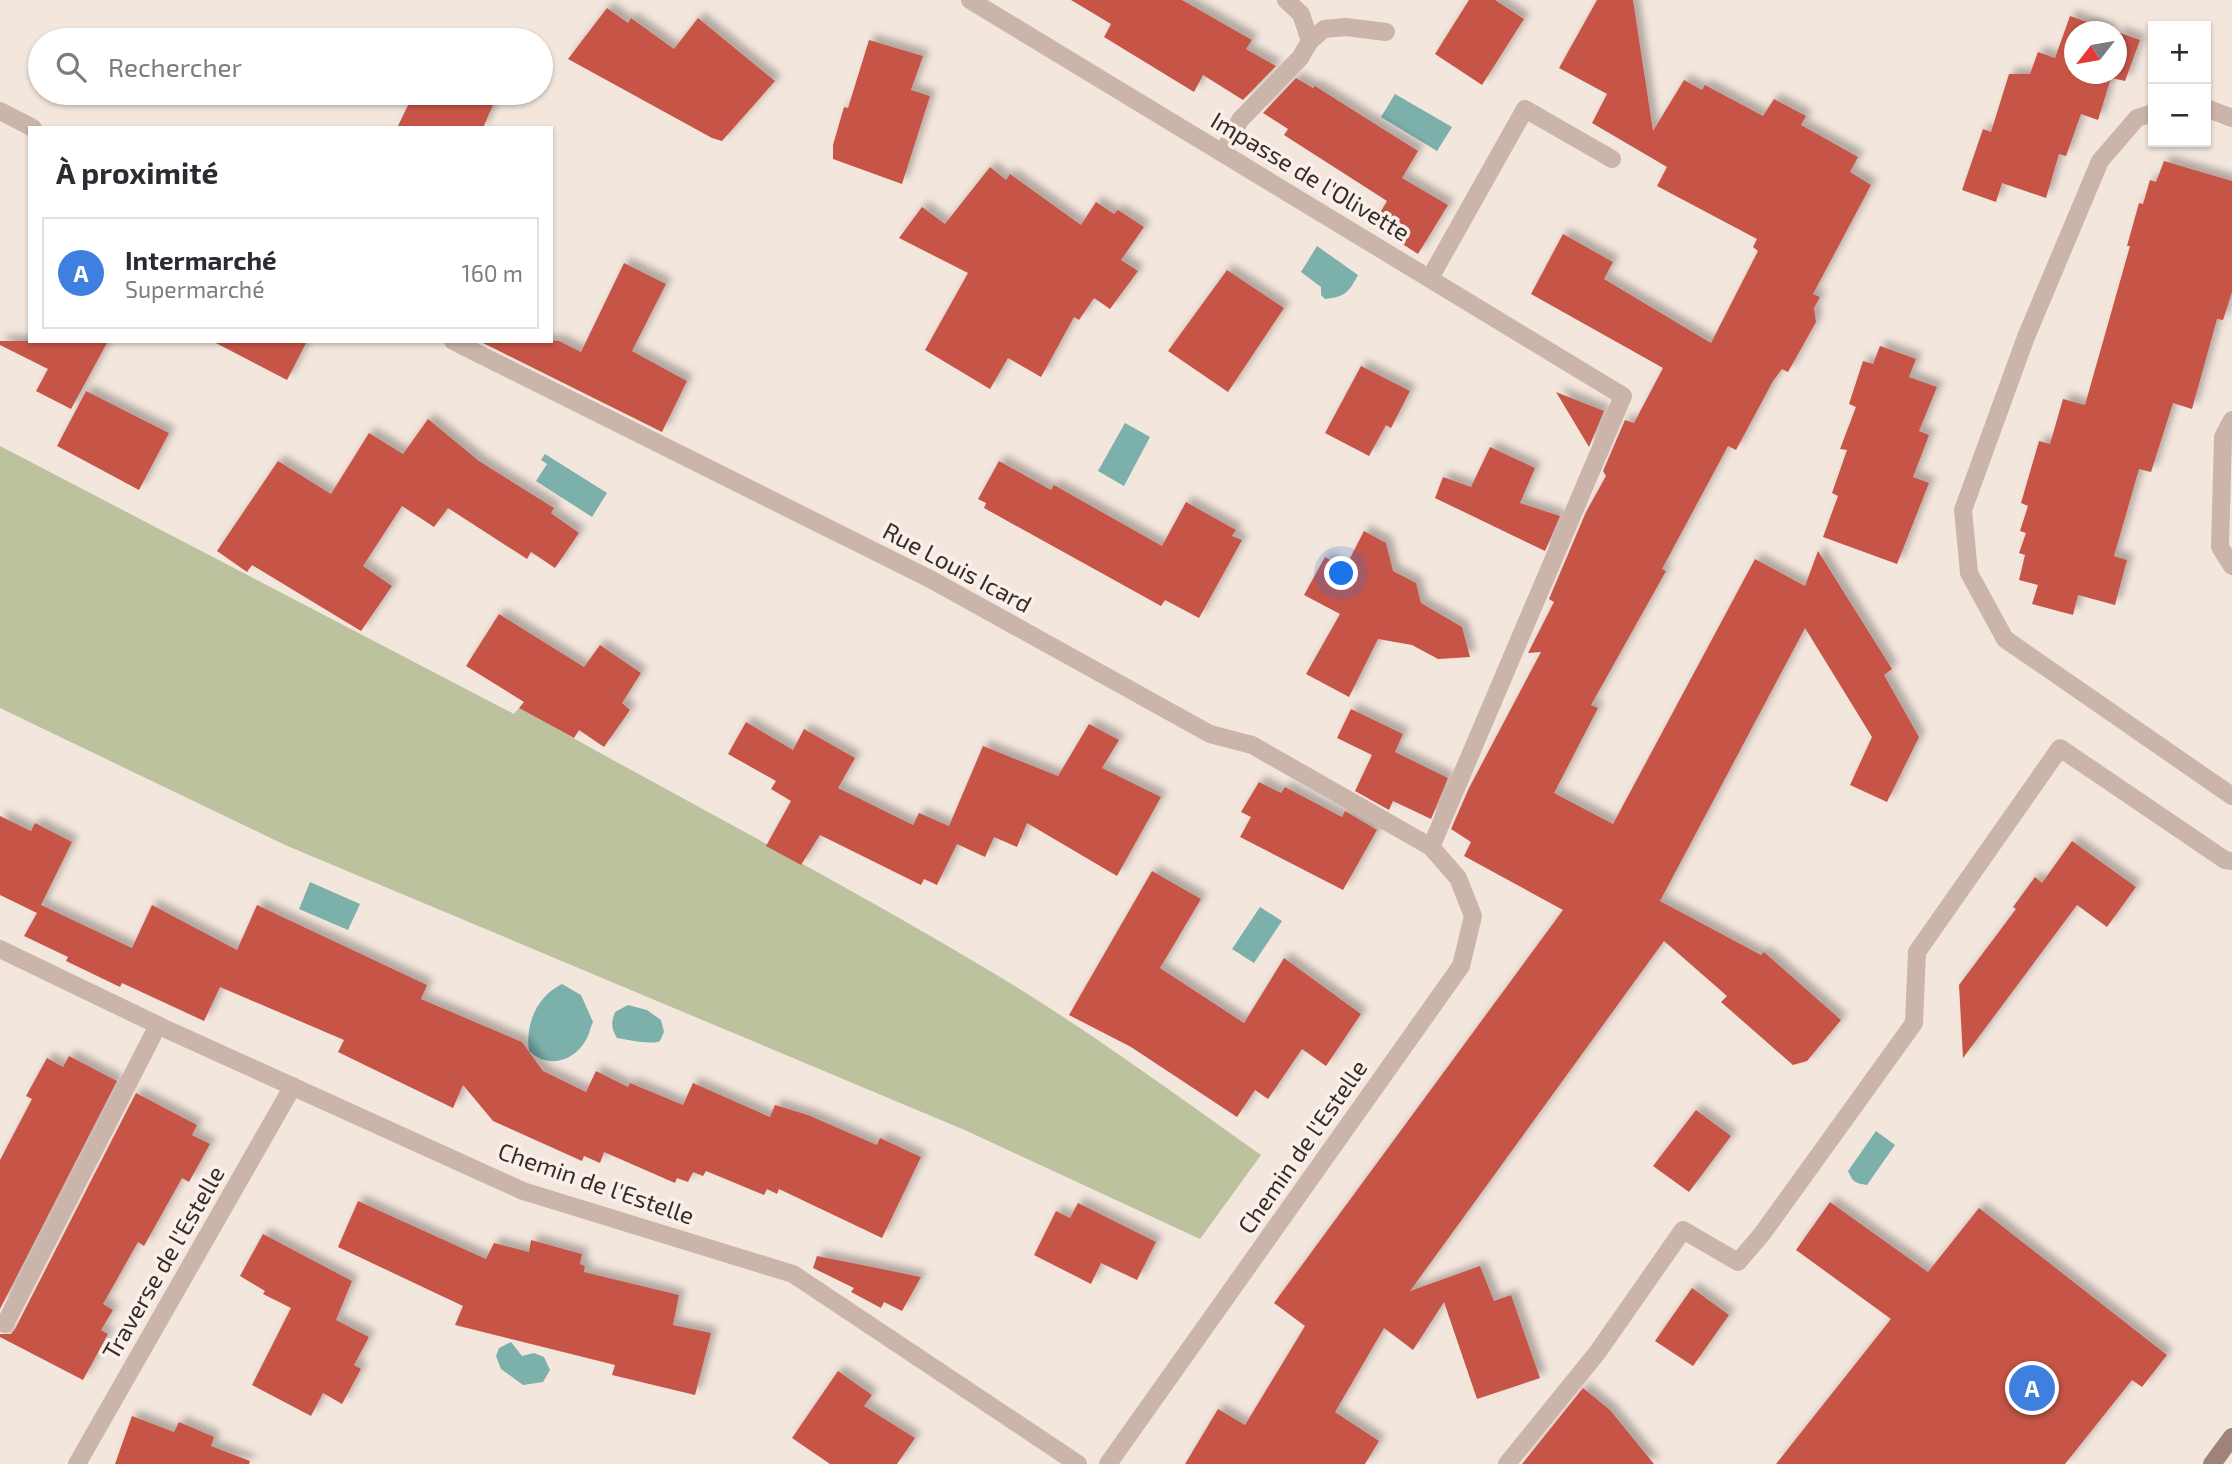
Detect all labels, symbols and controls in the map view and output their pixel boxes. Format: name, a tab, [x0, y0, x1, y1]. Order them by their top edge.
north arrow	[2064, 21, 2127, 84]
map controls	[2148, 21, 2211, 147]
button: +	[2148, 21, 2211, 84]
search box	[28, 28, 553, 105]
icon: search	[52, 48, 90, 86]
text: Rechercher	[108, 51, 242, 82]
button: −	[2148, 84, 2211, 147]
street label: Impasse de l'Olivette	[1206, 105, 1415, 246]
text: À proximité	[56, 154, 218, 190]
text: Intermarché	[125, 244, 277, 275]
text: A	[73, 259, 89, 287]
text: 160 m	[462, 259, 523, 287]
text: Supermarché	[125, 275, 265, 303]
street label: Rue Louis Icard	[878, 515, 1037, 618]
your location	[1324, 556, 1358, 590]
street label: Chemin de l'Estelle	[1231, 1054, 1373, 1239]
street label: Chemin de l'Estelle	[495, 1135, 698, 1230]
street label: Traverse de l'Estelle	[96, 1160, 230, 1364]
pin: A	[2009, 1362, 2055, 1414]

